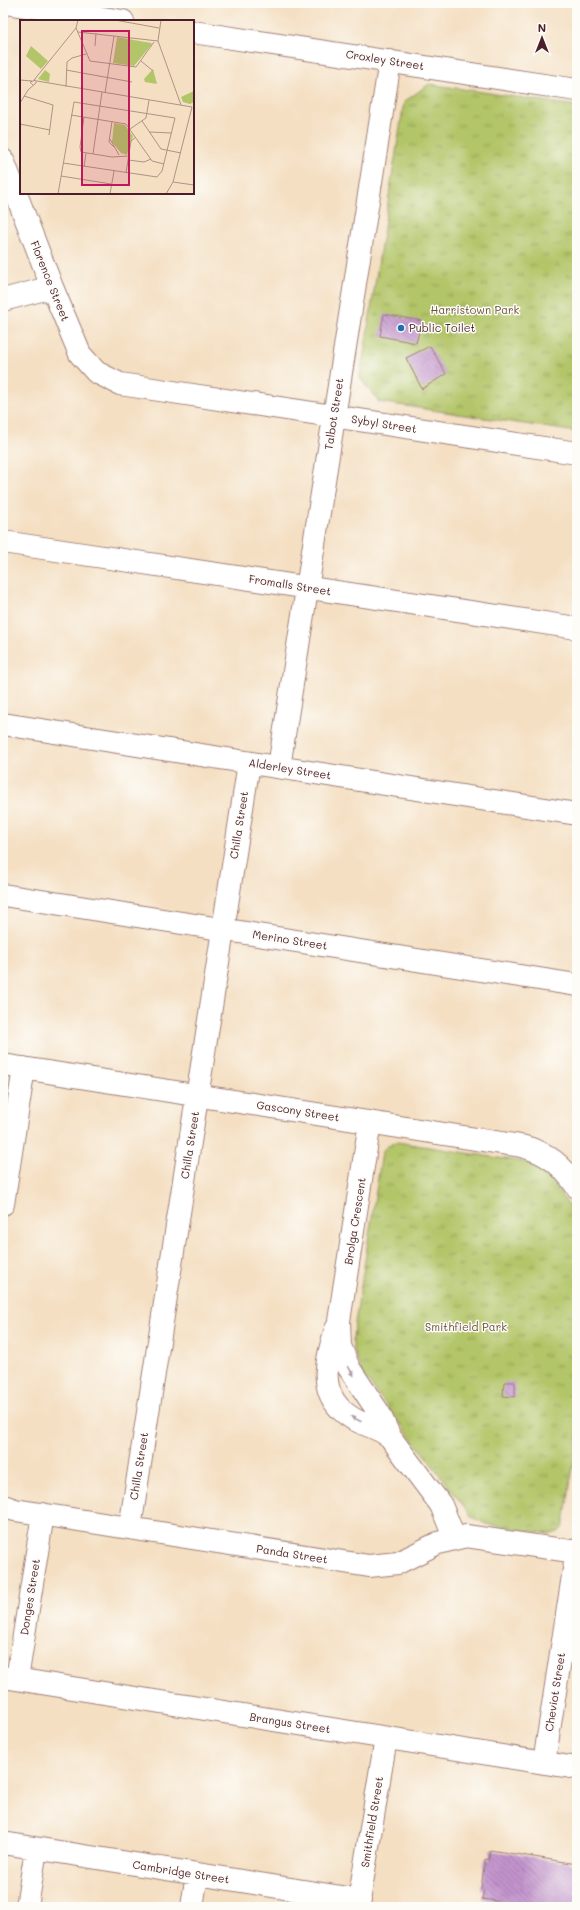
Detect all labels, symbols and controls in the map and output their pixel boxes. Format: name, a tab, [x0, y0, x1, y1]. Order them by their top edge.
north arrow	[522, 18, 562, 58]
inset map	[20, 20, 194, 194]
text: N	[538, 20, 546, 35]
street label: Croxley Street	[345, 46, 426, 73]
street label: Florence Street	[27, 238, 74, 323]
park label: Harristown Park	[431, 302, 520, 317]
place label: Public Toilet	[409, 320, 475, 335]
marker: Public Toilet	[396, 323, 406, 333]
street label: Talbot Street	[320, 377, 347, 451]
street label: Sybyl Street	[350, 411, 418, 436]
street label: Fromalls Street	[248, 571, 333, 598]
street label: Alderley Street	[248, 755, 333, 782]
street label: Chilla Street	[226, 790, 251, 860]
street label: Merino Street	[252, 926, 329, 953]
street label: Gascony Street	[256, 1097, 341, 1124]
street label: Chilla Street	[177, 1110, 202, 1180]
street label: Brolga Crescent	[340, 1176, 369, 1266]
park label: Smithfield Park	[425, 1319, 507, 1334]
one-way arrow	[347, 1366, 355, 1376]
one-way arrow	[350, 1416, 362, 1423]
street label: Chilla Street	[126, 1431, 151, 1501]
street label: Panda Street	[255, 1540, 329, 1567]
street label: Donges Street	[16, 1557, 43, 1636]
street label: Cheviot Street	[541, 1651, 568, 1733]
street label: Brangus Street	[249, 1709, 332, 1736]
street label: Smithfield Street	[357, 1775, 386, 1869]
street label: Cambridge Street	[131, 1856, 231, 1887]

